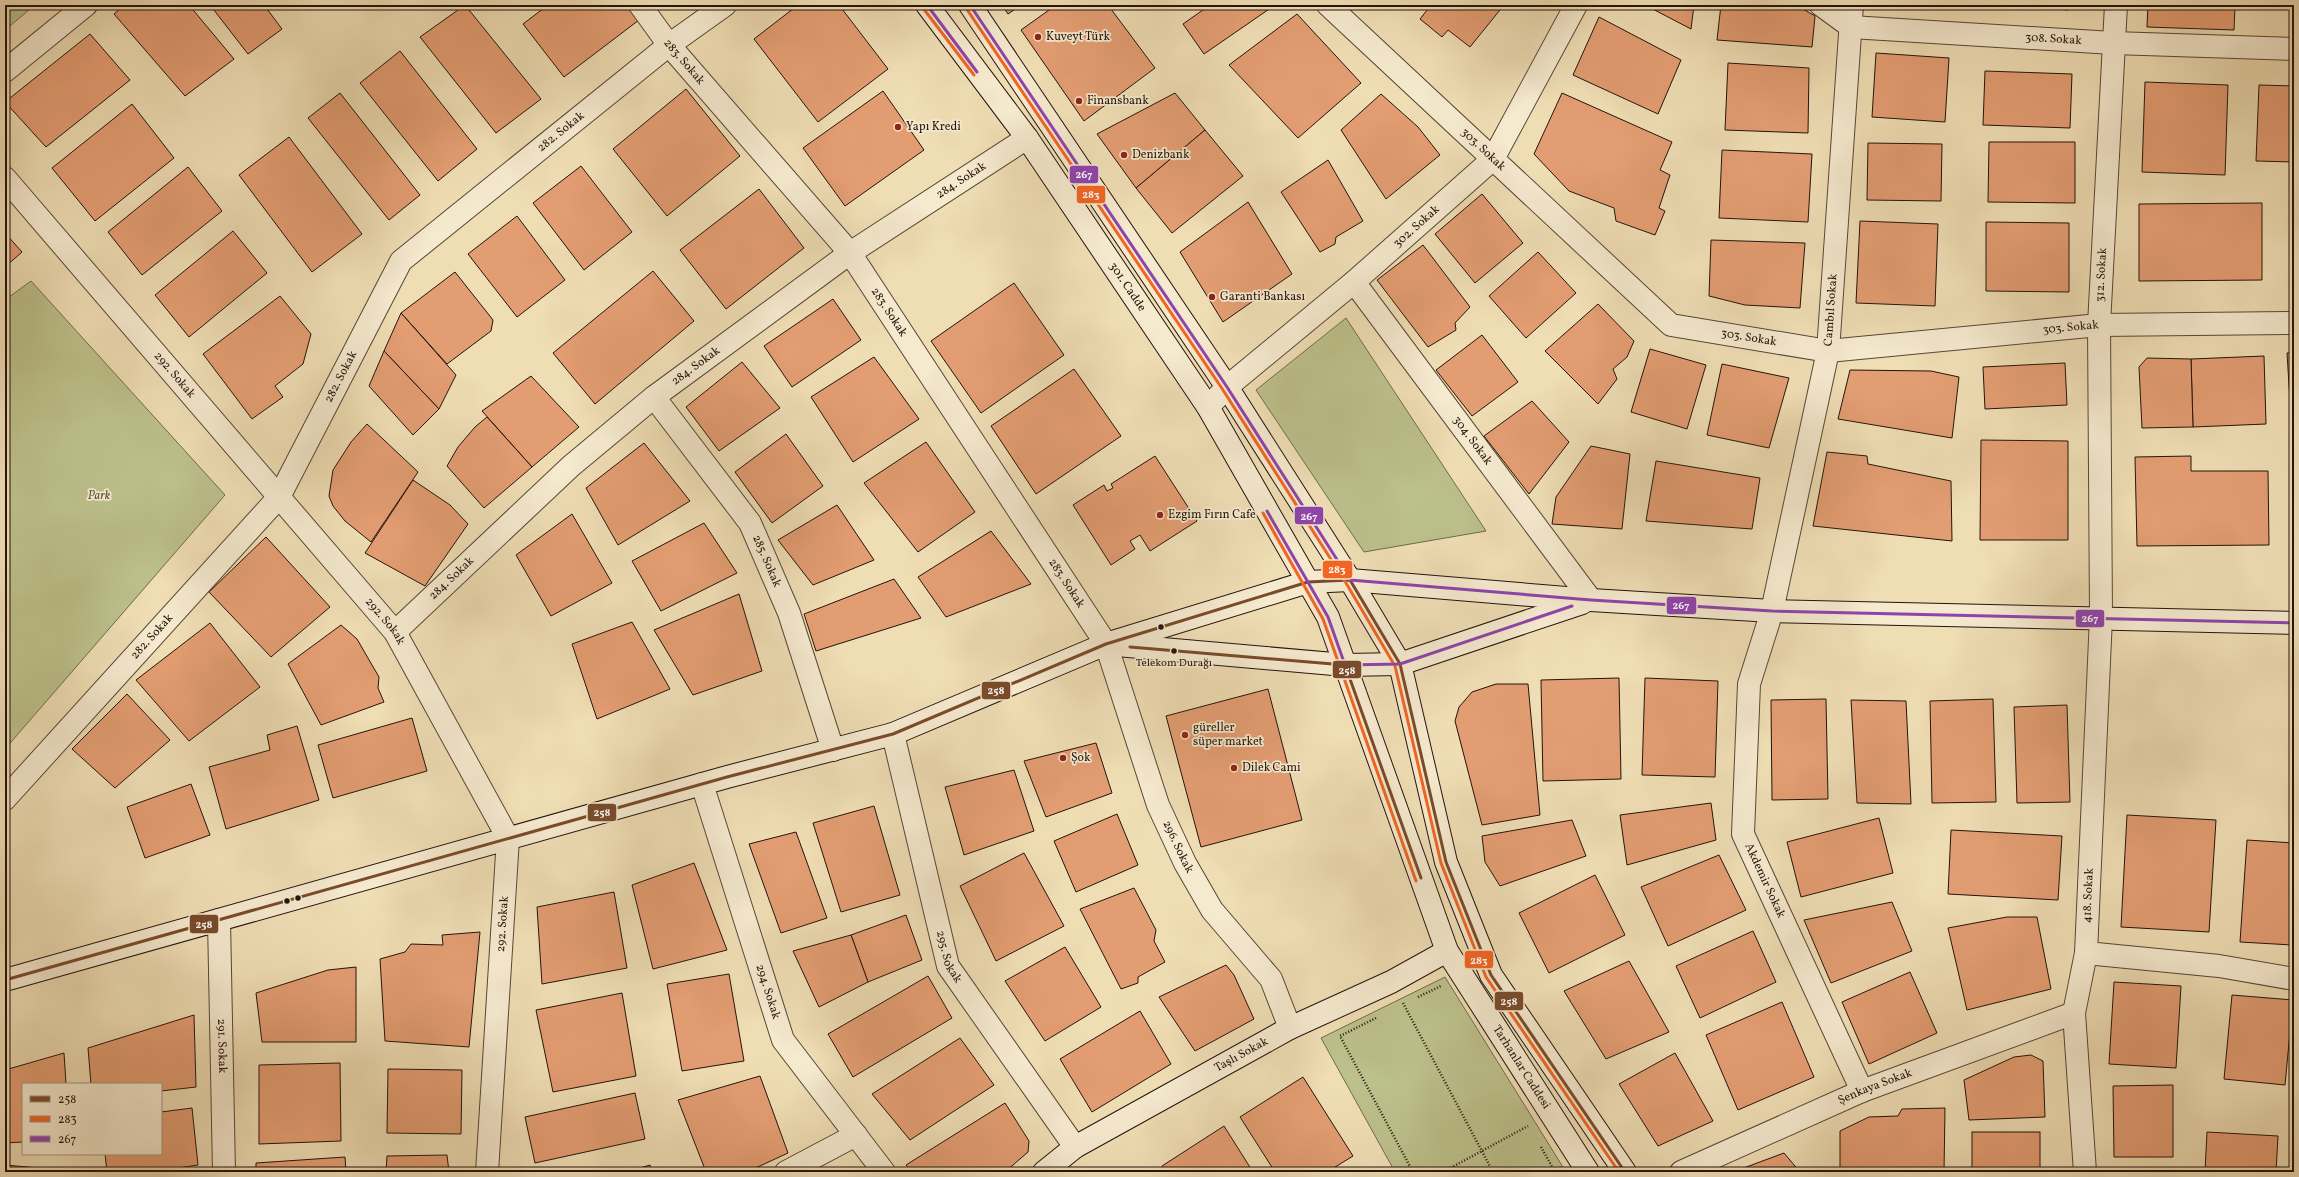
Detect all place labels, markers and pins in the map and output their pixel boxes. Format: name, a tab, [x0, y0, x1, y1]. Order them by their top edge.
place label: Kuveyt Türk	[1046, 29, 1110, 45]
marker: Kuveyt Türk	[1033, 32, 1043, 42]
place label: Finansbank	[1087, 93, 1149, 109]
marker: Finansbank	[1074, 96, 1084, 106]
place label: Yapı Kredi	[906, 119, 961, 135]
marker: Yapı Kredi	[893, 122, 903, 132]
place label: Denizbank	[1132, 147, 1190, 163]
marker: Denizbank	[1119, 150, 1129, 160]
place label: Garanti Bankası	[1220, 289, 1305, 305]
marker: Garanti Bankası	[1207, 292, 1217, 302]
place label: Ezgim Fırın Cafe	[1168, 507, 1256, 523]
marker: Ezgim Fırın Cafe	[1155, 510, 1165, 520]
unlabelled marker	[1156, 622, 1166, 632]
marker: Telekom Durağı	[1169, 646, 1179, 656]
place label: Telekom Durağı	[1136, 656, 1212, 671]
place label: güreller süper market	[1193, 720, 1263, 750]
marker: güreller süper market	[1180, 730, 1190, 740]
place label: Şok	[1071, 750, 1091, 766]
marker: Şok	[1058, 753, 1068, 763]
place label: Dilek Cami	[1242, 760, 1301, 776]
marker: Dilek Cami	[1229, 763, 1239, 773]
unlabelled marker	[293, 893, 303, 903]
unlabelled marker	[282, 896, 292, 906]

